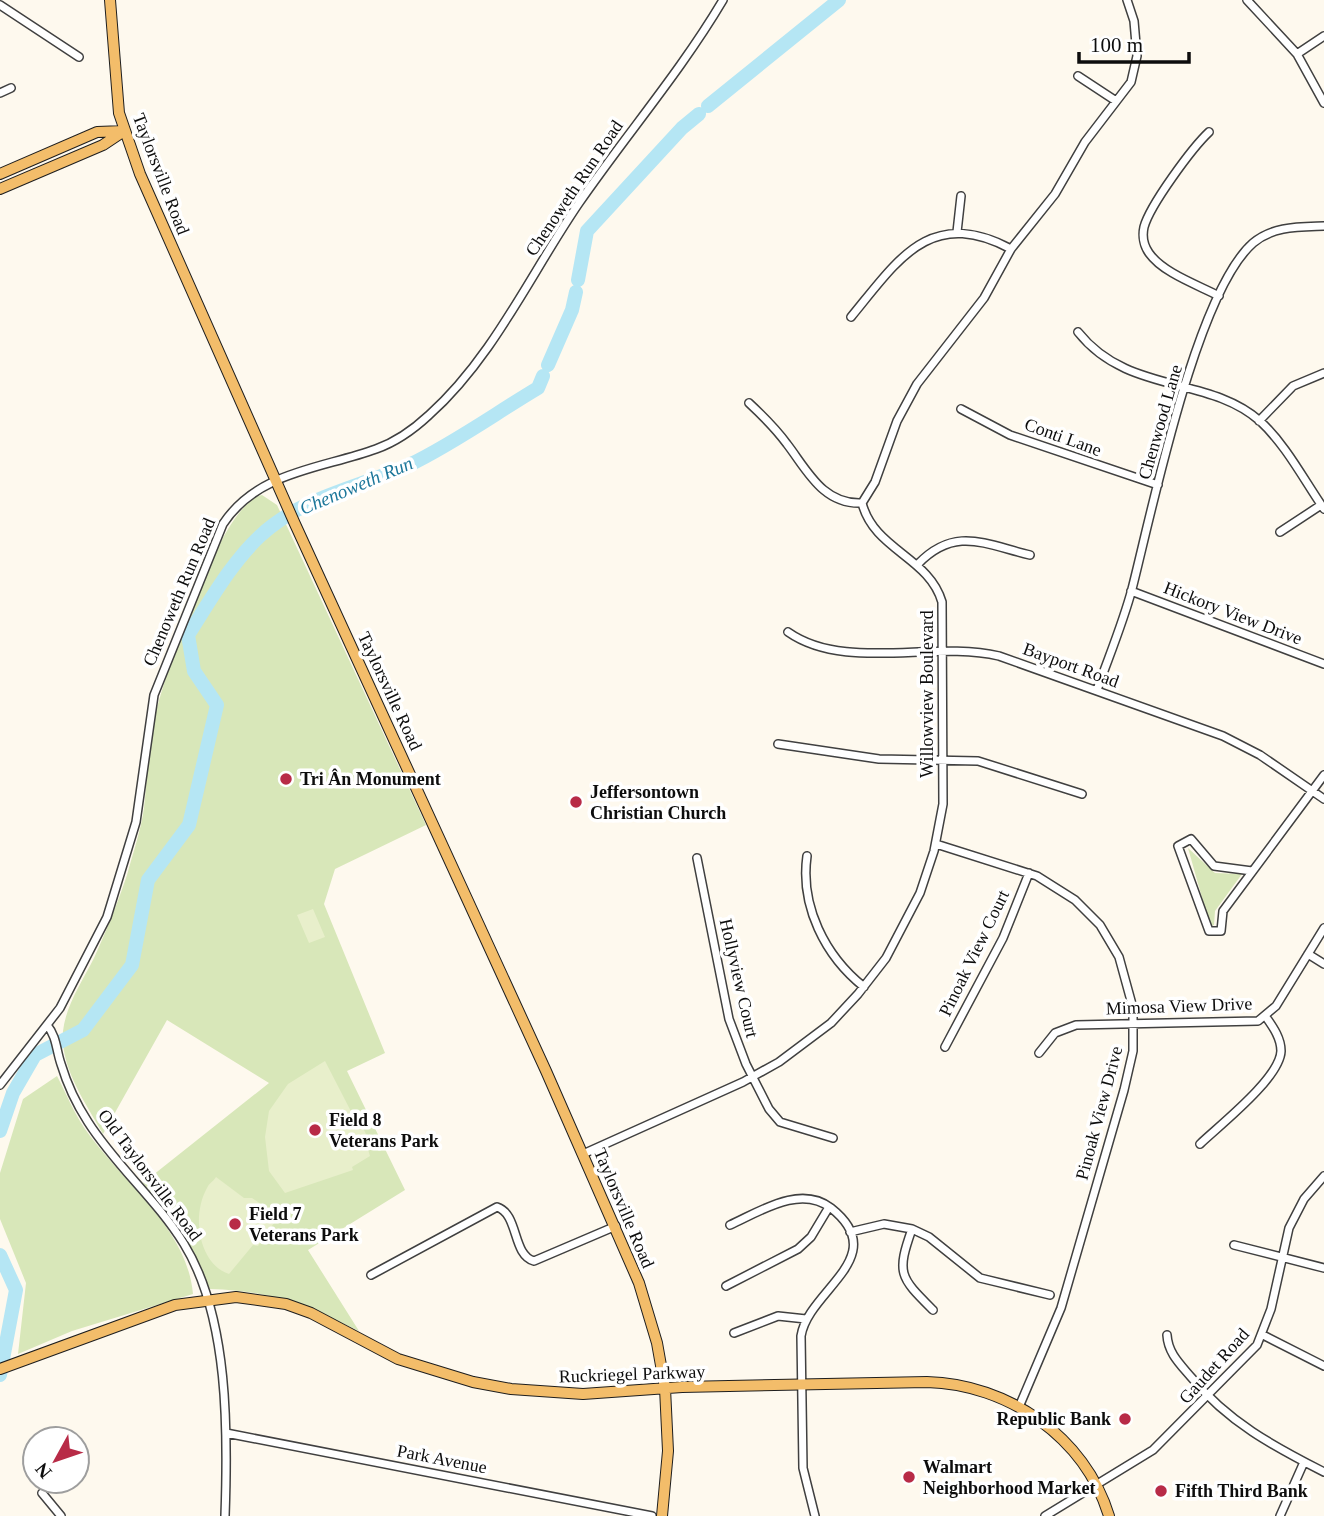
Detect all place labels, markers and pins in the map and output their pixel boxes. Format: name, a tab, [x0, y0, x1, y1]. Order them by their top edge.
place label: Tri Ân Monument	[300, 768, 441, 789]
marker: Tri Ân Monument	[278, 771, 294, 787]
place label: Jeffersontown Christian Church	[590, 782, 726, 823]
marker: Jeffersontown Christian Church	[568, 794, 584, 810]
place label: Field 8 Veterans Park	[329, 1110, 439, 1151]
marker: Field 8 Veterans Park	[307, 1122, 323, 1138]
place label: Field 7 Veterans Park	[249, 1204, 359, 1245]
marker: Field 7 Veterans Park	[227, 1216, 243, 1232]
place label: Republic Bank	[996, 1409, 1111, 1429]
marker: Republic Bank	[1117, 1411, 1133, 1427]
place label: Walmart Neighborhood Market	[923, 1457, 1096, 1498]
marker: Walmart Neighborhood Market	[901, 1469, 917, 1485]
place label: Fifth Third Bank	[1175, 1481, 1308, 1501]
marker: Fifth Third Bank	[1153, 1483, 1169, 1499]

